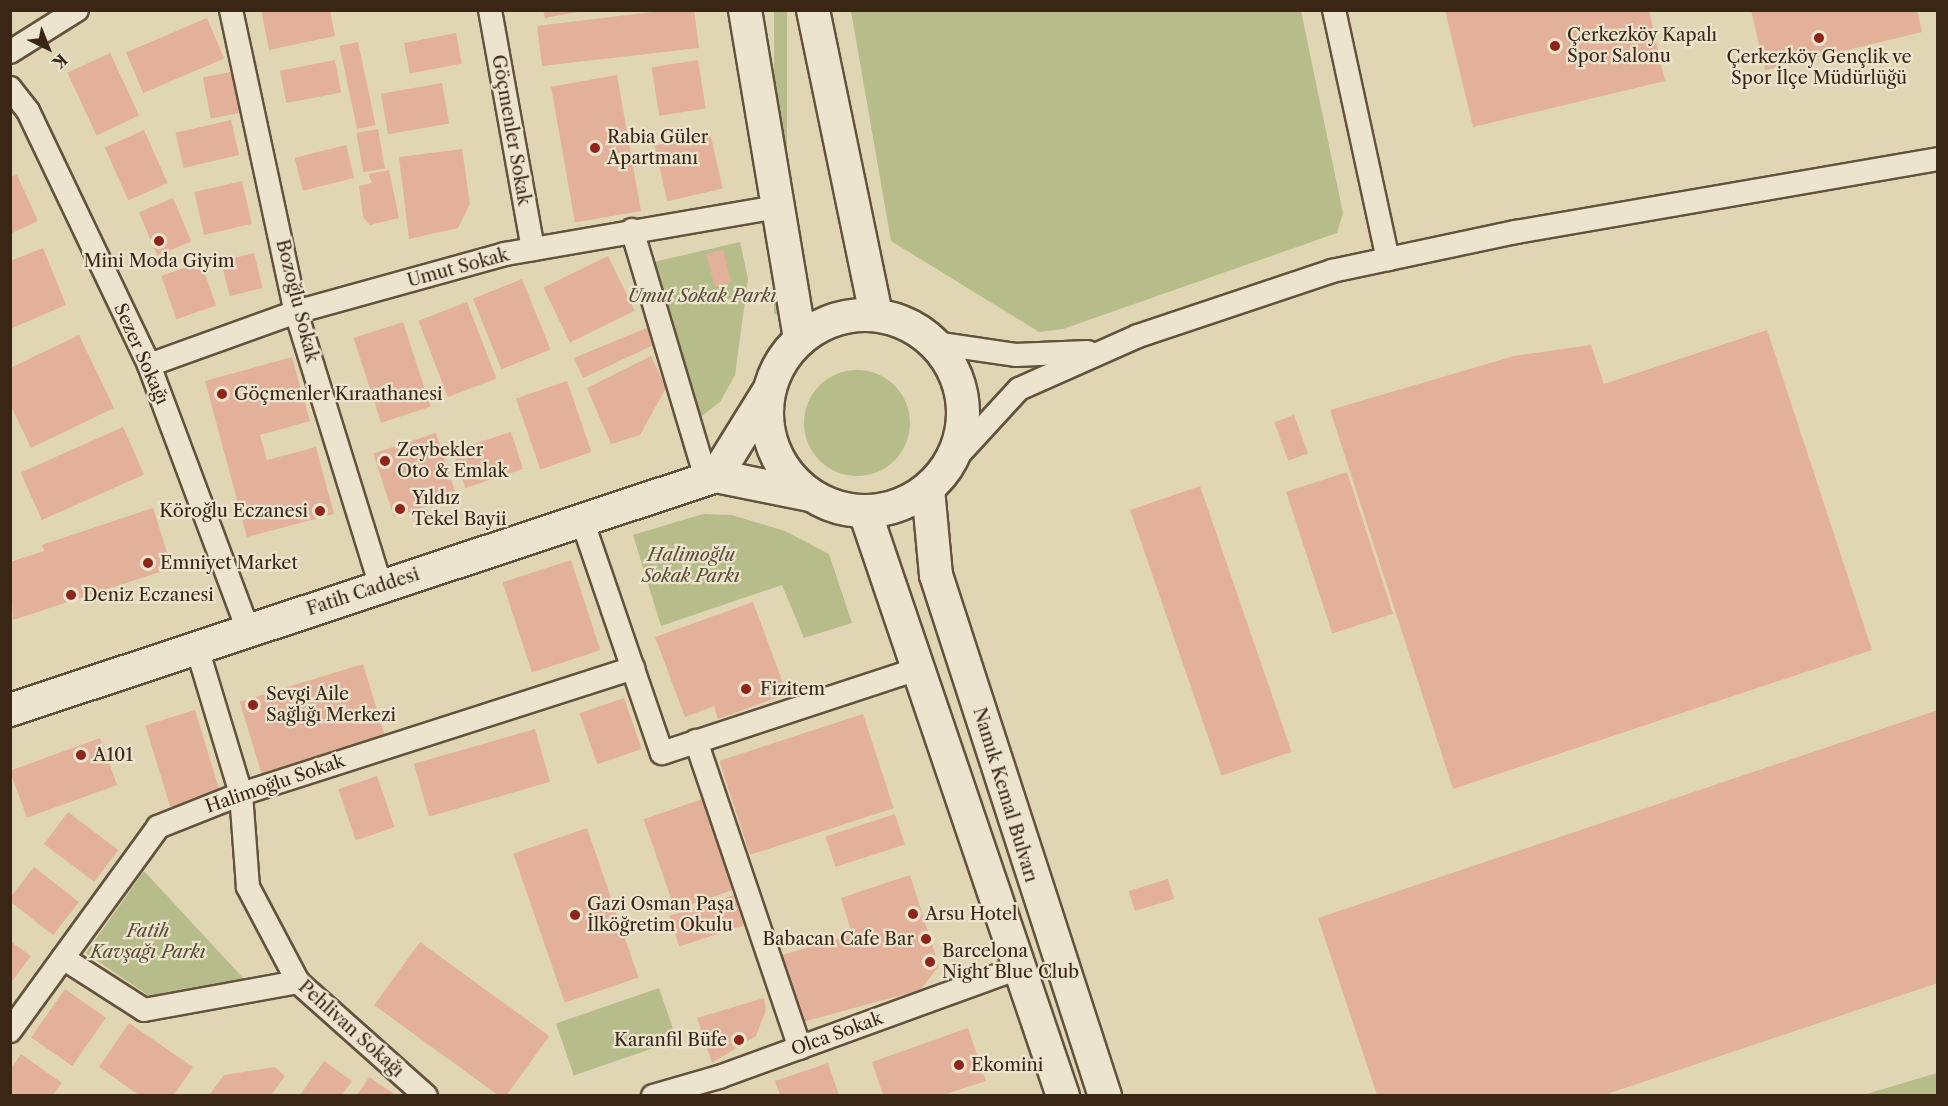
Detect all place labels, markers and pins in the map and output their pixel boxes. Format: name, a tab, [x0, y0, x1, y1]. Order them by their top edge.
place label: Çerkezköy Kapalı Spor Salonu	[1567, 25, 1718, 68]
marker: Çerkezköy Gençlik ve Spor İlçe Müdürlüğü	[1812, 31, 1826, 45]
marker: Çerkezköy Kapalı Spor Salonu	[1548, 39, 1562, 53]
place label: Çerkezköy Gençlik ve Spor İlçe Müdürlüğü	[1726, 47, 1912, 90]
place label: Rabia Güler Apartmanı	[607, 127, 709, 170]
marker: Rabia Güler Apartmanı	[588, 141, 602, 155]
marker: Mini Moda Giyim	[152, 234, 166, 248]
place label: Mini Moda Giyim	[83, 250, 235, 272]
place label: Göçmenler Kıraathanesi	[234, 383, 443, 405]
marker: Göçmenler Kıraathanesi	[215, 387, 229, 401]
place label: Zeybekler Oto & Emlak	[397, 440, 508, 482]
marker: Zeybekler Oto & Emlak	[378, 454, 392, 468]
place label: Yıldız Tekel Bayii	[412, 488, 506, 530]
place label: Köroğlu Eczanesi	[159, 500, 308, 522]
marker: Yıldız Tekel Bayii	[393, 502, 407, 516]
marker: Köroğlu Eczanesi	[313, 504, 327, 518]
place label: Emniyet Market	[160, 552, 298, 574]
marker: Emniyet Market	[141, 556, 155, 570]
place label: Deniz Eczanesi	[83, 584, 214, 606]
marker: Deniz Eczanesi	[64, 588, 78, 602]
place label: Fizitem	[760, 678, 825, 700]
marker: Fizitem	[737, 680, 755, 698]
place label: Sevgi Aile Sağlığı Merkezi	[266, 684, 396, 726]
marker: Sevgi Aile Sağlığı Merkezi	[244, 696, 262, 714]
place label: A101	[93, 744, 133, 766]
marker: A101	[74, 748, 88, 762]
place label: Gazi Osman Paşa İlköğretim Okulu	[587, 894, 734, 936]
place label: Arsu Hotel	[925, 903, 1017, 925]
marker: Arsu Hotel	[906, 907, 920, 921]
marker: Gazi Osman Paşa İlköğretim Okulu	[568, 908, 582, 922]
place label: Babacan Cafe Bar	[762, 928, 914, 950]
marker: Babacan Cafe Bar	[919, 932, 933, 946]
place label: Barcelona Night Blue Club	[942, 941, 1079, 984]
marker: Barcelona Night Blue Club	[923, 955, 937, 969]
place label: Karanfil Büfe	[614, 1029, 727, 1051]
marker: Karanfil Büfe	[732, 1033, 746, 1047]
place label: Ekomini	[971, 1054, 1043, 1076]
marker: Ekomini	[952, 1058, 966, 1072]

